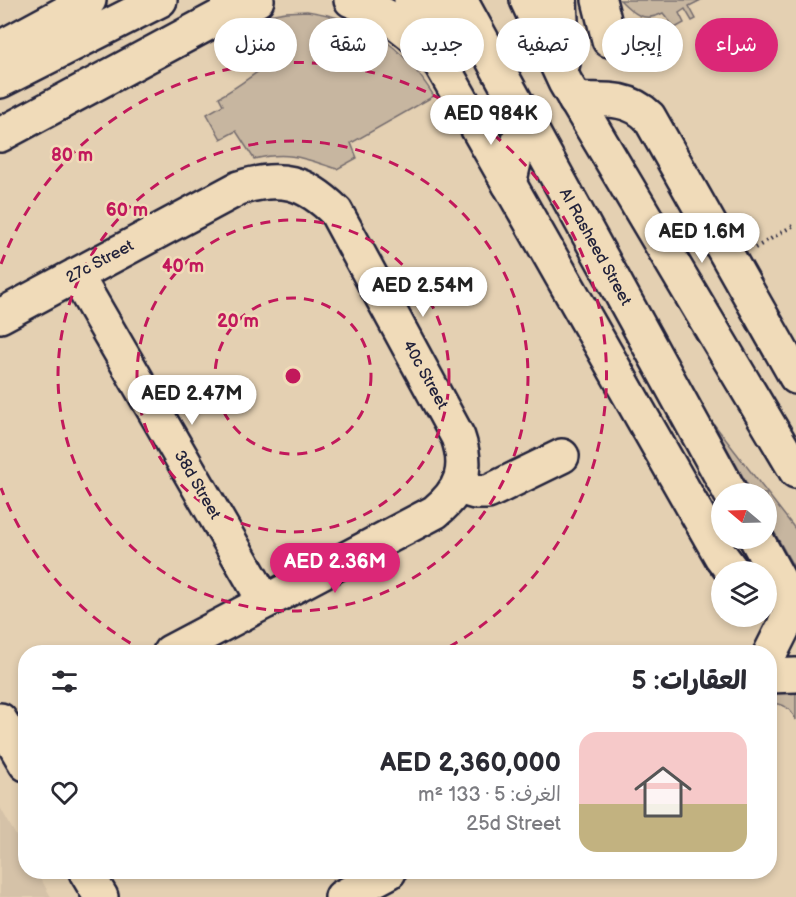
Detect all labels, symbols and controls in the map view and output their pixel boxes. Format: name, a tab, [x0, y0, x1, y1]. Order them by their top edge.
chip: منزل	[214, 18, 297, 72]
chip: شقة	[309, 18, 388, 72]
chip: جديد	[400, 18, 484, 72]
chip: تصفية	[496, 18, 590, 72]
chip: إيجار	[602, 18, 683, 72]
chip: شراء	[695, 18, 778, 72]
pin: AED 984K	[429, 95, 553, 146]
text: AED 984K	[444, 102, 538, 126]
text: 80 m	[51, 145, 93, 166]
street label: Al Rasheed Street	[555, 185, 635, 309]
text: 60 m	[106, 200, 148, 221]
pin: AED 1.6M	[640, 213, 764, 264]
text: AED 1.6M	[659, 220, 745, 244]
street label: 27c Street	[63, 236, 137, 288]
text: 40 m	[162, 256, 204, 277]
pin: AED 2.54M	[354, 267, 492, 318]
text: AED 2.54M	[372, 274, 474, 298]
text: 20 m	[217, 311, 259, 332]
street label: 40c Street	[398, 337, 452, 413]
centre of rings	[283, 366, 303, 386]
pin: AED 2.47M	[123, 375, 261, 426]
text: AED 2.47M	[142, 382, 242, 406]
street label: 38d Street	[170, 447, 224, 523]
north arrow	[711, 483, 777, 549]
map controls	[711, 483, 777, 627]
pin: AED 2.36M	[266, 543, 404, 594]
text: AED 2.36M	[284, 550, 386, 574]
button: layers	[711, 561, 777, 627]
icon: filters	[48, 665, 81, 698]
text: العقارات: 5	[632, 666, 747, 697]
text: AED 2,360,000	[380, 748, 561, 779]
icon: home	[627, 756, 699, 828]
icon: heart	[48, 776, 81, 809]
text: الغرف: 5 · 133 m²	[418, 783, 561, 807]
text: 25d Street	[466, 812, 561, 836]

